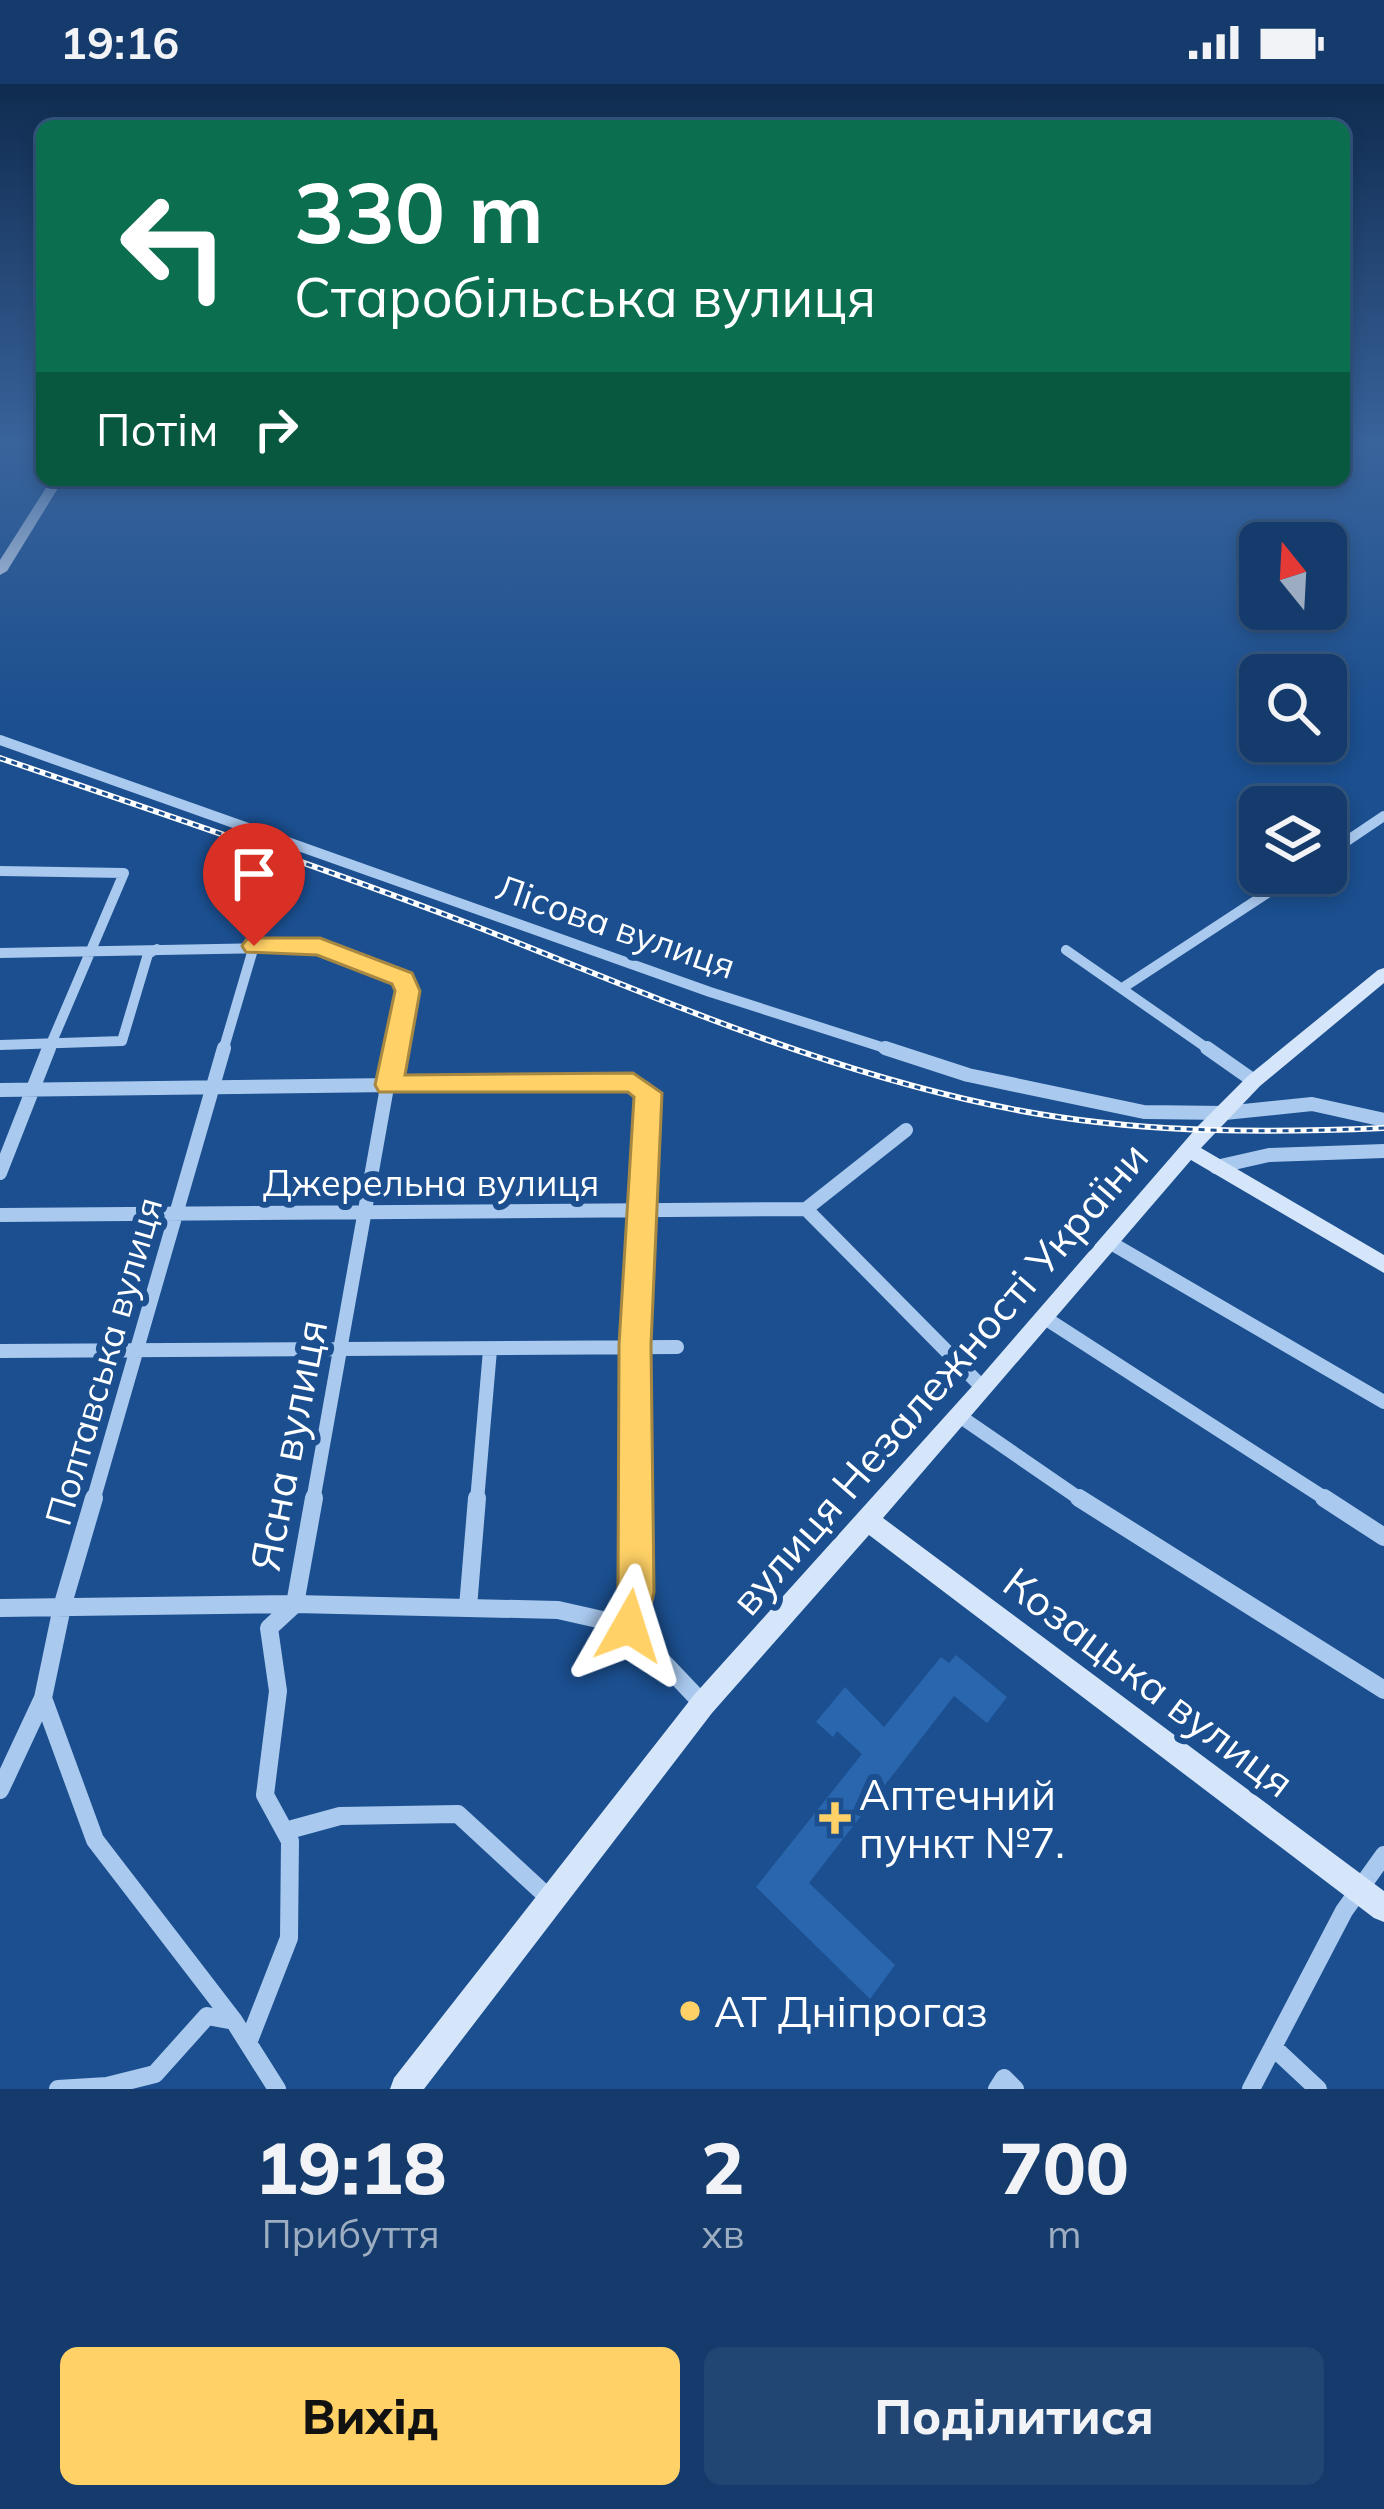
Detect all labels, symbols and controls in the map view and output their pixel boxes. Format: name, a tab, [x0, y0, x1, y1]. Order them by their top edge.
text: 19:16	[60, 14, 179, 70]
text: 330 m	[294, 159, 544, 264]
icon: left	[96, 168, 252, 324]
text: Старобільська вулиця	[294, 263, 876, 331]
icon: right	[243, 396, 309, 462]
text: Потім	[96, 401, 219, 457]
north arrow	[1239, 522, 1347, 630]
map controls	[1239, 522, 1347, 894]
button: search	[1239, 654, 1347, 762]
button: layers	[1239, 786, 1347, 894]
pin	[203, 823, 305, 946]
icon: arrive	[221, 841, 287, 907]
street label: Лісова вулиця	[491, 864, 741, 988]
street label: вулиця Незалежності України	[719, 1130, 1159, 1626]
street label: Джерельна вулиця	[263, 1160, 599, 1205]
street label: Полтавська вулиця	[35, 1192, 171, 1530]
street label: Ясна вулиця	[238, 1315, 338, 1575]
street label: Козацька вулиця	[993, 1556, 1305, 1808]
position arrow	[566, 1563, 692, 1689]
place label: Аптечний пункт №7.	[859, 1768, 1065, 1869]
marker: Аптечний пункт №7.	[822, 1805, 848, 1831]
place label: АТ Дніпрогаз	[714, 1985, 988, 2038]
marker: АТ Дніпрогаз	[677, 1998, 703, 2024]
text: 19:18	[255, 2122, 446, 2212]
text: 2	[701, 2122, 745, 2212]
text: 700	[999, 2122, 1129, 2212]
text: Прибуття	[262, 2209, 440, 2258]
text: хв	[701, 2209, 744, 2258]
text: m	[1047, 2209, 1081, 2258]
button: Вихід	[60, 2347, 680, 2485]
button: Поділитися	[704, 2347, 1324, 2485]

